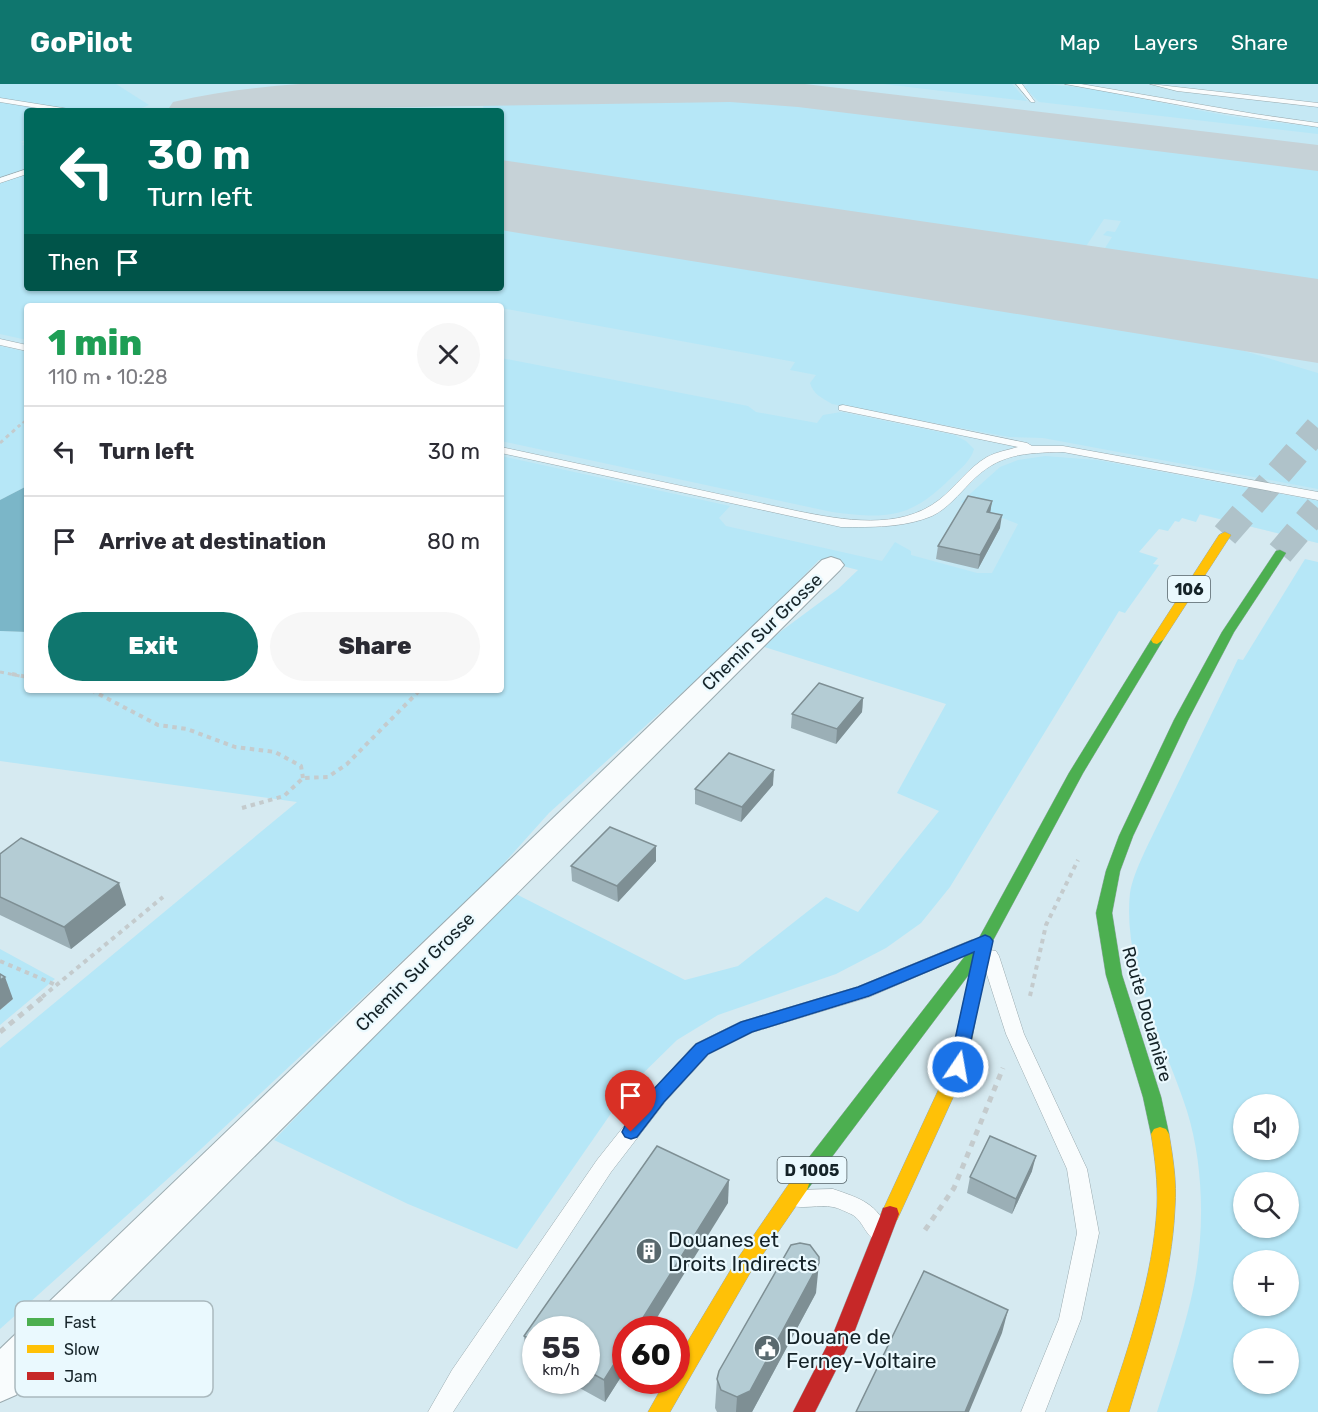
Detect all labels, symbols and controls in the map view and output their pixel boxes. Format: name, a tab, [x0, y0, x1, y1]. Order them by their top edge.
text: GoPilot	[30, 26, 132, 59]
text: Map	[1059, 30, 1100, 55]
text: Layers	[1133, 30, 1198, 55]
text: Share	[1231, 30, 1288, 55]
text: 30 m	[147, 130, 251, 180]
icon: left	[48, 132, 126, 210]
text: Turn left	[147, 181, 252, 213]
icon: arrive	[111, 246, 144, 279]
text: Then	[48, 249, 99, 276]
text: 1 min	[48, 321, 142, 364]
button: close	[417, 323, 480, 386]
text: 110 m · 10:28	[48, 365, 168, 389]
icon: left	[48, 435, 81, 468]
text: Turn left	[99, 438, 194, 465]
text: 30 m	[428, 438, 480, 465]
icon: arrive	[48, 525, 81, 558]
text: Arrive at destination	[99, 528, 326, 555]
text: 80 m	[427, 528, 480, 555]
street label: Chemin Sur Grosse	[697, 569, 827, 695]
road number: 106	[1168, 576, 1210, 602]
button: Exit	[48, 612, 258, 681]
button: Share	[270, 612, 480, 681]
street label: Chemin Sur Grosse	[351, 908, 479, 1036]
street label: Route Douanière	[1117, 944, 1177, 1084]
position arrow	[926, 1035, 990, 1099]
pin	[605, 1070, 656, 1132]
icon: arrive	[614, 1079, 647, 1112]
map controls	[1233, 1094, 1299, 1394]
button: sound	[1233, 1094, 1299, 1160]
road number: D 1005	[778, 1157, 846, 1183]
button: search	[1233, 1172, 1299, 1238]
place label: Douanes et Droits Indirects	[668, 1227, 818, 1276]
building icon: Douanes et Droits Indirects	[634, 1236, 664, 1266]
button: +	[1233, 1250, 1299, 1316]
legend	[15, 1301, 213, 1397]
text: Fast	[64, 1313, 96, 1332]
speed limit sign: 60	[612, 1316, 690, 1394]
place label: Douane de Ferney-Voltaire	[786, 1324, 937, 1373]
button: −	[1233, 1328, 1299, 1394]
text: 55	[542, 1330, 580, 1366]
public building icon: Douane de Ferney-Voltaire	[752, 1333, 782, 1363]
text: Slow	[64, 1340, 100, 1359]
text: km/h	[542, 1361, 580, 1379]
text: Jam	[64, 1367, 97, 1386]

